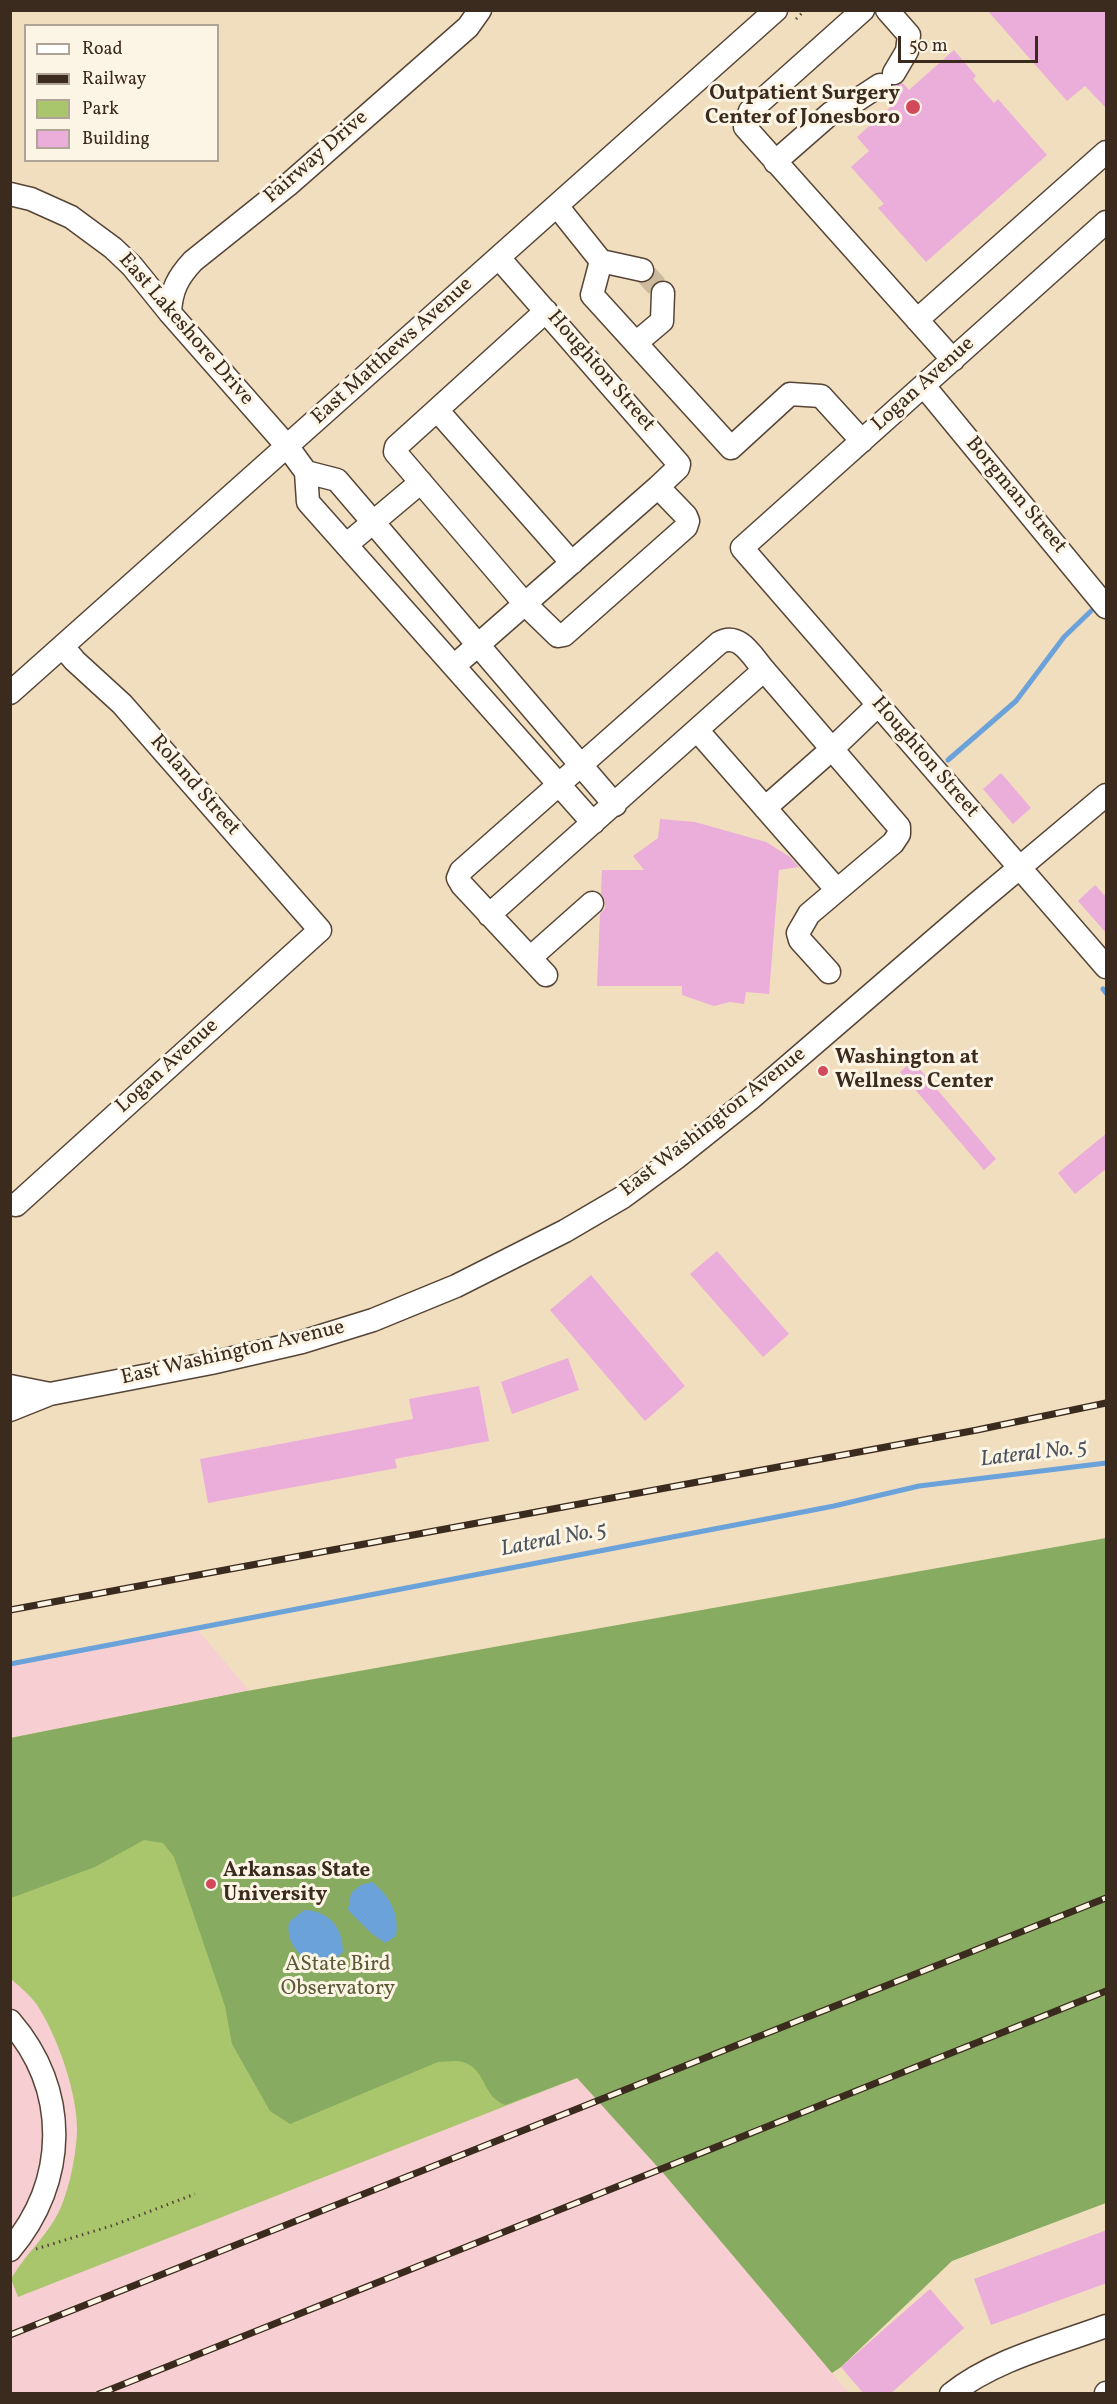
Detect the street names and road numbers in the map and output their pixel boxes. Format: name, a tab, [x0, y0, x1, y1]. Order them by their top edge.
street label: Fairway Drive	[260, 106, 374, 210]
street label: East Lakeshore Drive	[112, 249, 258, 411]
street label: East Matthews Avenue	[307, 273, 479, 431]
street label: Houghton Street	[541, 306, 659, 438]
street label: Logan Avenue	[867, 332, 981, 438]
street label: Borgman Street	[959, 433, 1071, 559]
street label: Houghton Street	[865, 692, 983, 824]
street label: Roland Street	[143, 730, 245, 842]
street label: Logan Avenue	[111, 1014, 225, 1120]
street label: East Washington Avenue	[616, 1043, 812, 1203]
street label: East Washington Avenue	[119, 1316, 347, 1392]

